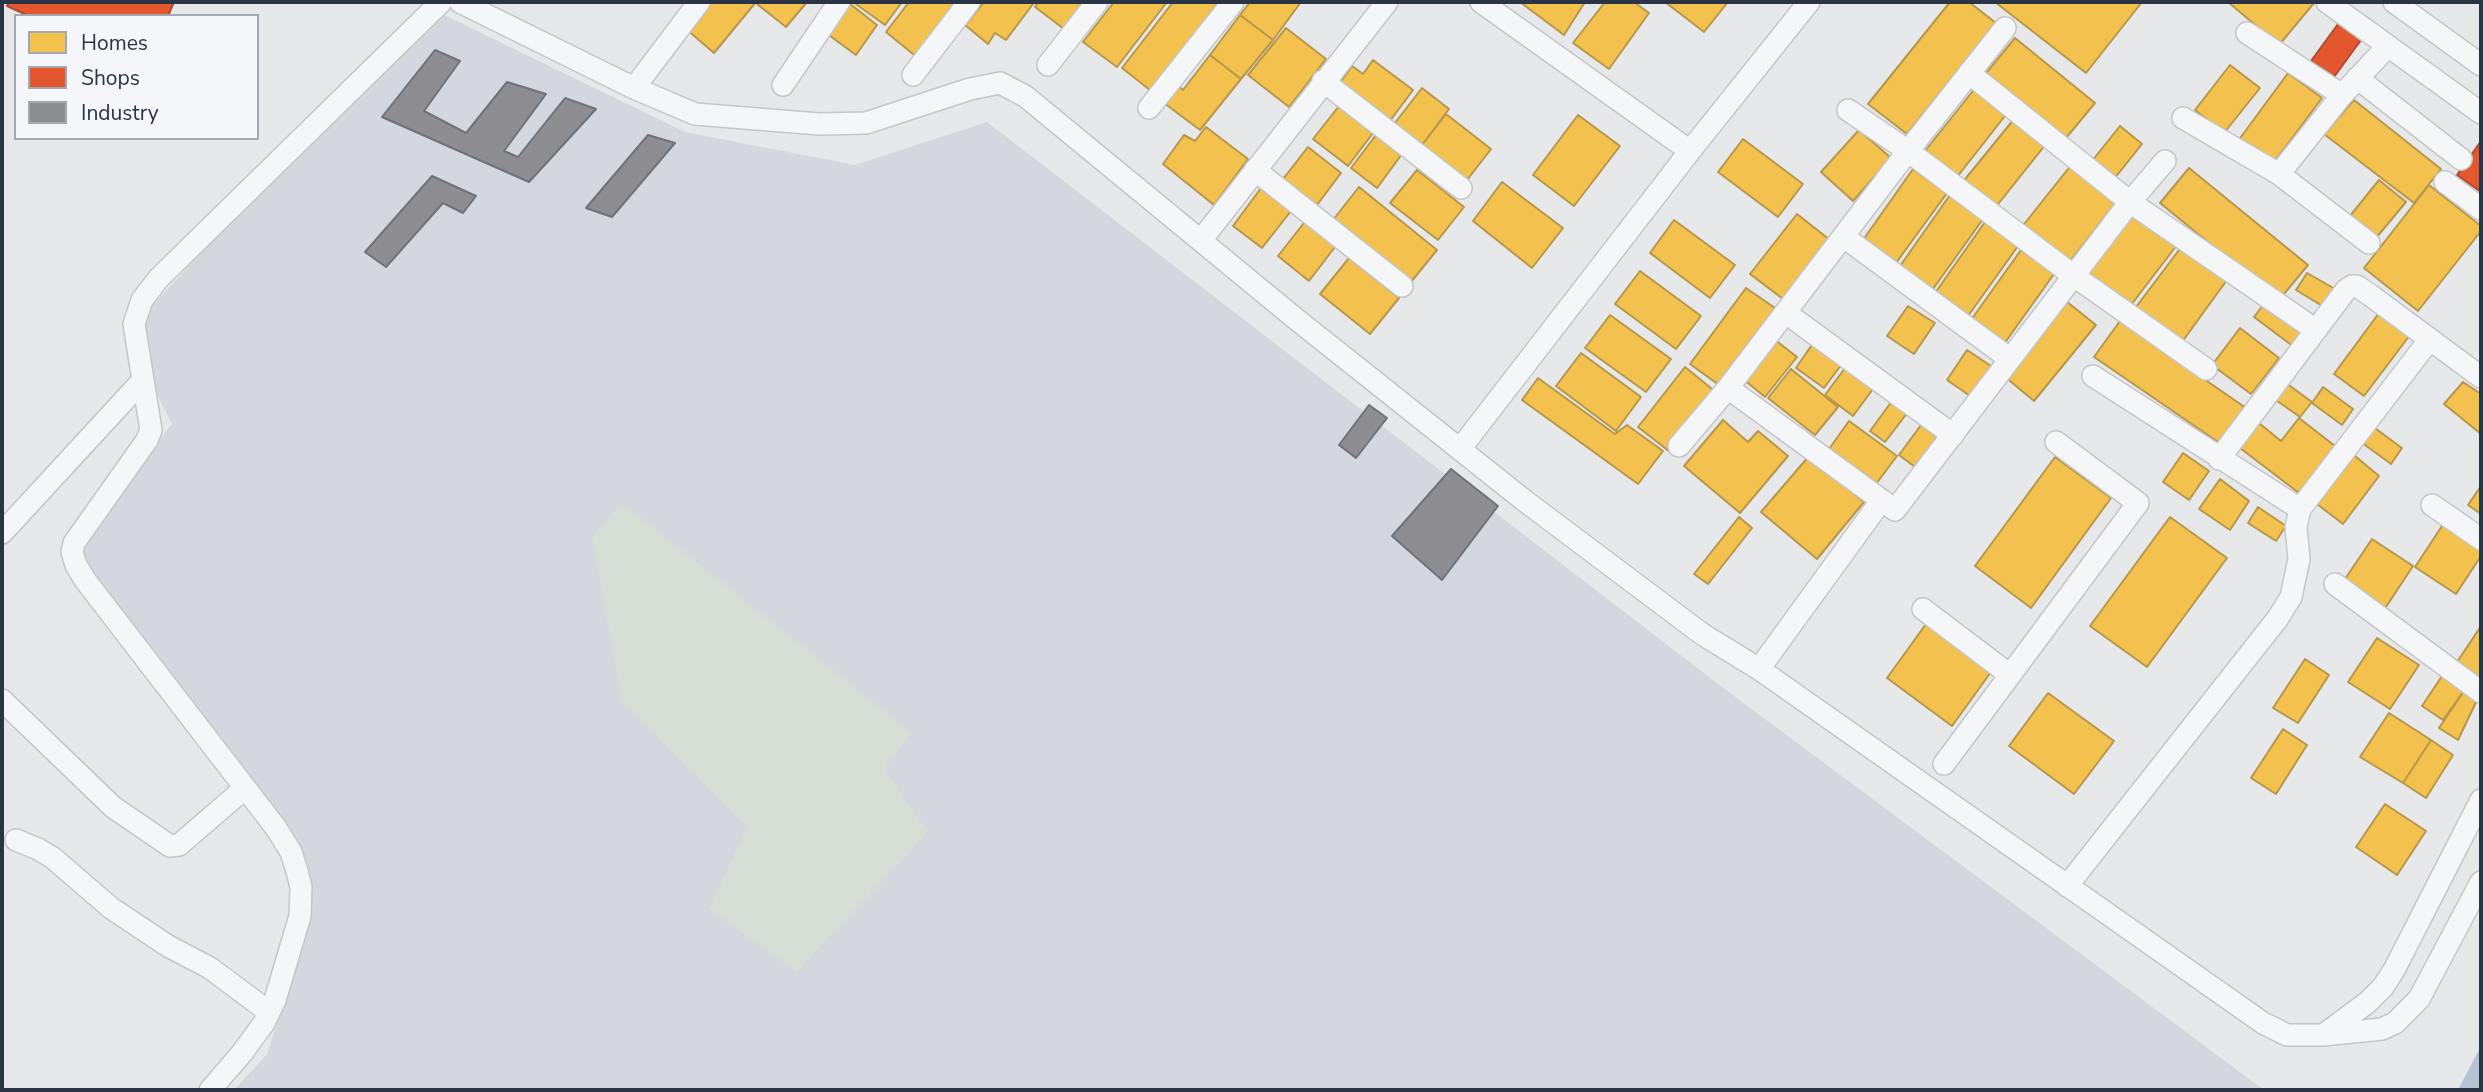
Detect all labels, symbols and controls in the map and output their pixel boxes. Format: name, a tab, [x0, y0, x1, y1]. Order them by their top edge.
legend	[14, 14, 259, 140]
text: Homes	[81, 29, 148, 57]
text: Shops	[81, 64, 140, 92]
text: Industry	[81, 99, 159, 127]

